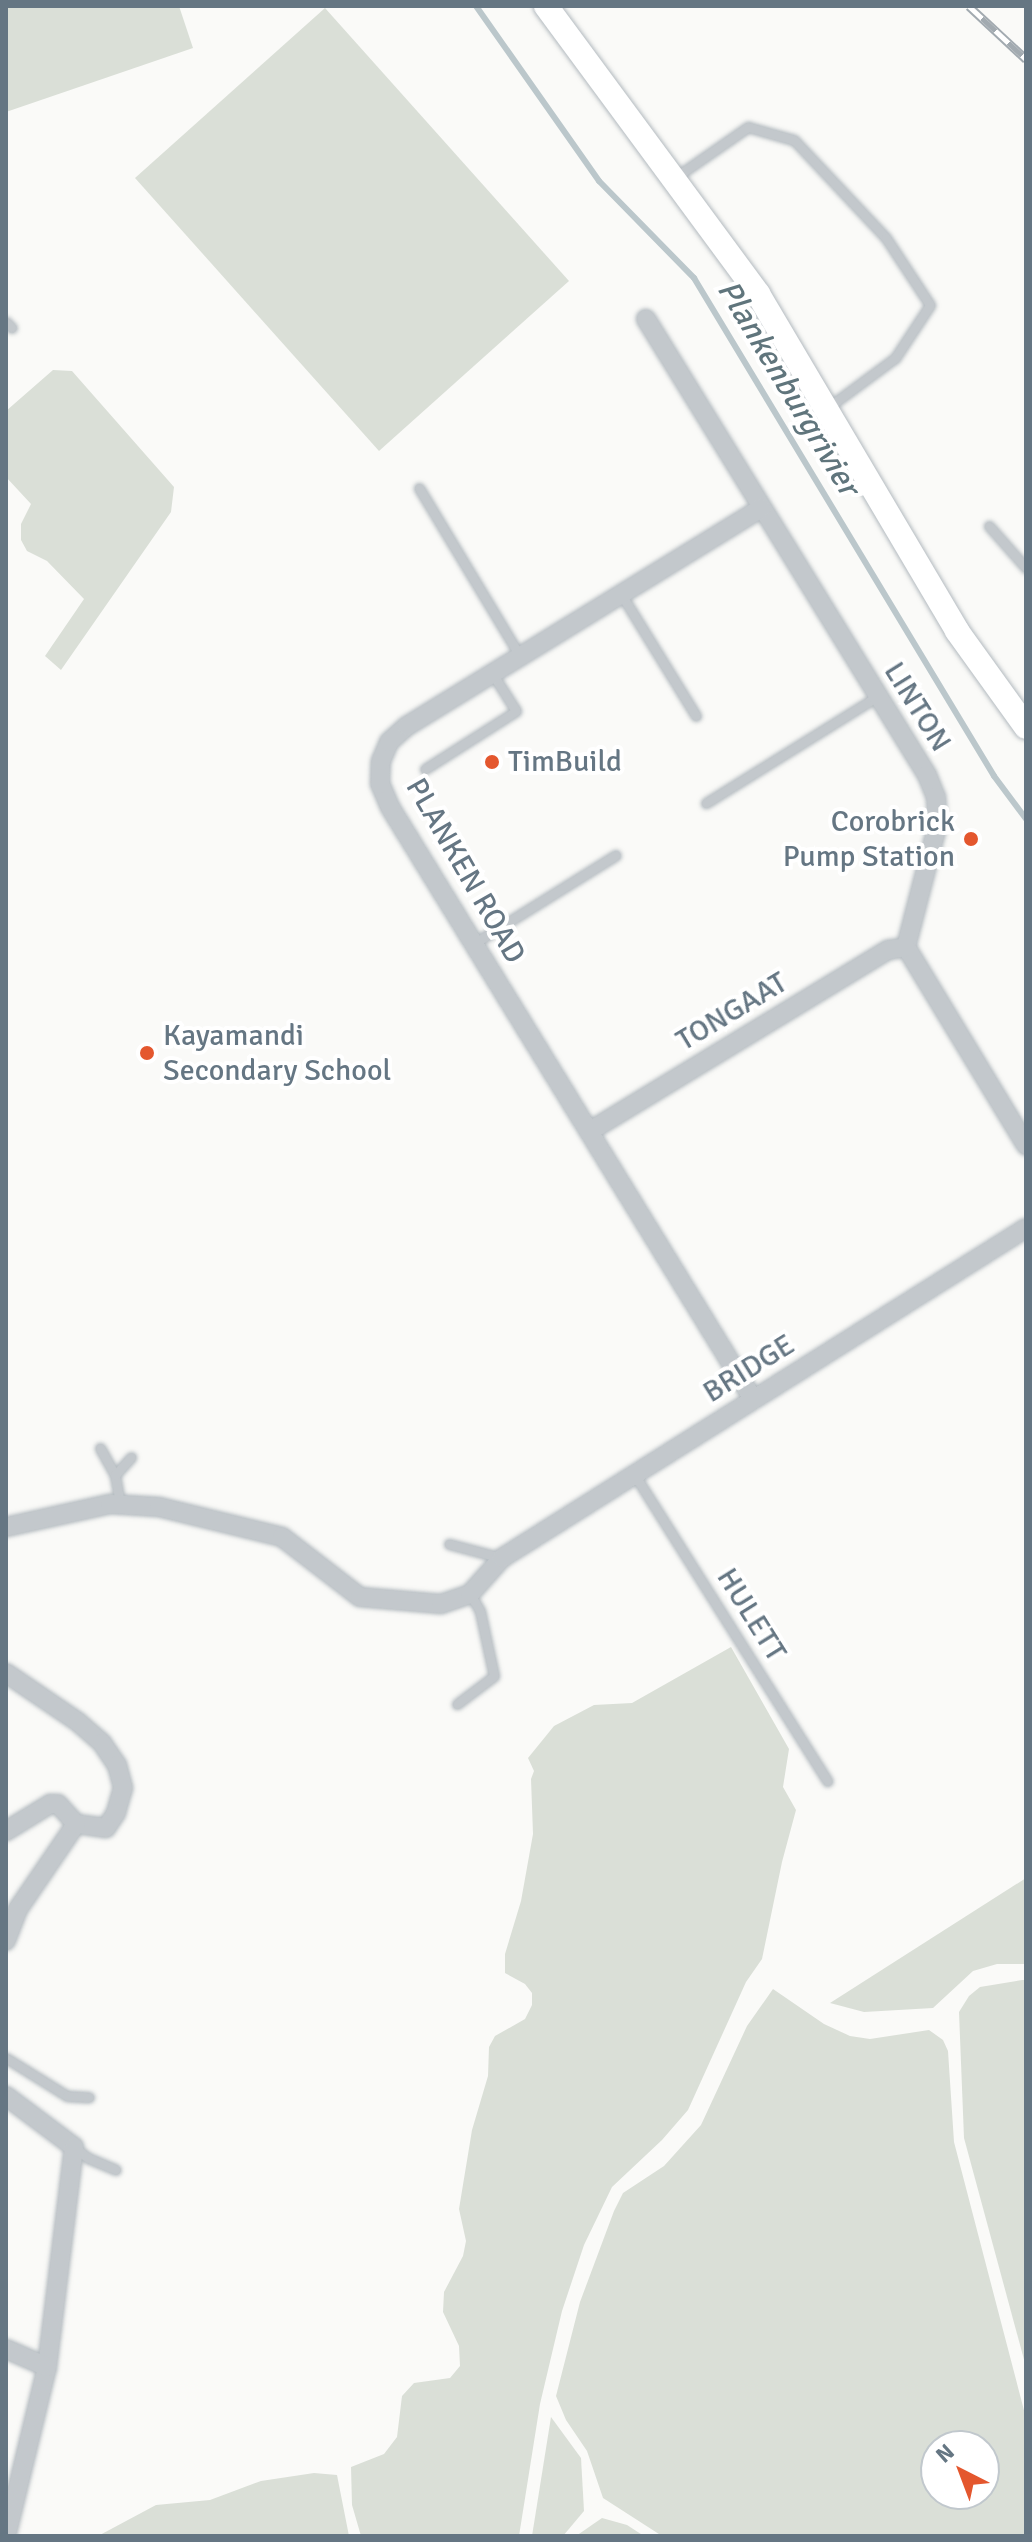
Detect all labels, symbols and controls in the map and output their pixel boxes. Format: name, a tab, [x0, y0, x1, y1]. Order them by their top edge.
water label: Plankenburgrivier	[709, 273, 867, 503]
street label: LINTON	[876, 656, 958, 758]
place label: TimBuild	[508, 744, 622, 780]
marker: TimBuild	[483, 753, 501, 771]
street label: PLANKEN ROAD	[397, 772, 533, 970]
place label: Corobrick Pump Station	[783, 804, 955, 874]
marker: Corobrick Pump Station	[962, 830, 980, 848]
street label: TONGAAT	[670, 965, 794, 1059]
place label: Kayamandi Secondary School	[163, 1018, 391, 1088]
marker: Kayamandi Secondary School	[138, 1044, 156, 1062]
street label: BRIDGE	[697, 1327, 801, 1411]
street label: HULETT	[708, 1562, 794, 1668]
north arrow	[920, 2430, 1000, 2510]
text: N	[930, 2438, 960, 2468]

